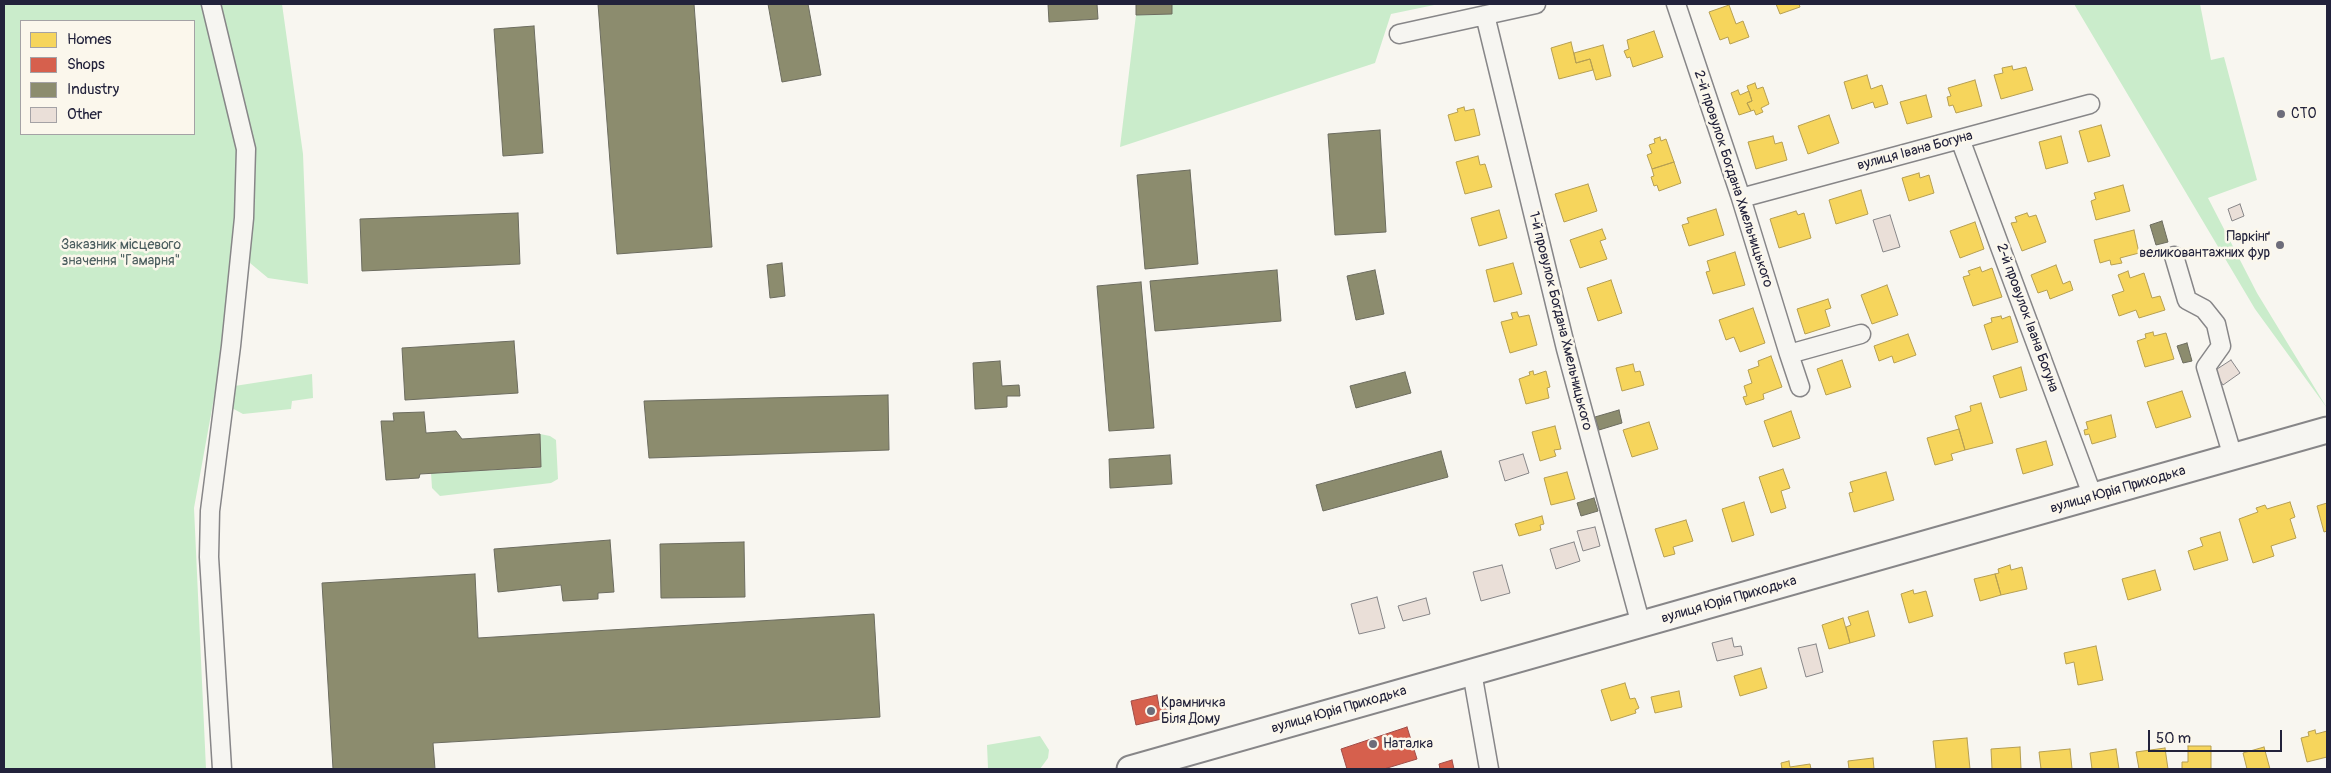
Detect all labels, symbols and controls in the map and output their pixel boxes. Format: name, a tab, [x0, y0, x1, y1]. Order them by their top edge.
legend	[20, 20, 195, 135]
text: Homes	[67, 30, 112, 49]
text: Shops	[67, 55, 105, 74]
street label: 2-й провулок Богдана Хмельницького	[1690, 68, 1776, 290]
text: Industry	[67, 80, 119, 99]
text: Other	[67, 105, 102, 124]
place label: СТО	[2291, 106, 2316, 122]
marker: СТО	[2275, 108, 2287, 120]
street label: вулиця Івана Богуна	[1855, 127, 1975, 175]
street label: 1-й провулок Богдана Хмельницького	[1525, 210, 1595, 432]
place label: Паркінґ великовантажних фур	[2139, 229, 2270, 262]
park label: Заказник місцевого значення "Гамарня"	[61, 237, 181, 270]
marker: Паркінґ великовантажних фур	[2274, 239, 2286, 251]
street label: 2-й провулок Івана Богуна	[1992, 241, 2062, 395]
street label: вулиця Юрія Приходька	[2048, 463, 2188, 517]
street label: вулиця Юрія Приходька	[1659, 573, 1799, 627]
street label: вулиця Юрія Приходька	[1269, 683, 1409, 737]
place label: Крамничка Біля Дому	[1161, 695, 1225, 728]
marker: Крамничка Біля Дому	[1145, 705, 1157, 717]
scale bar	[2151, 720, 2285, 752]
text: 50 m	[2156, 729, 2191, 748]
place label: Наталка	[1383, 736, 1433, 752]
marker: Наталка	[1367, 738, 1379, 750]

